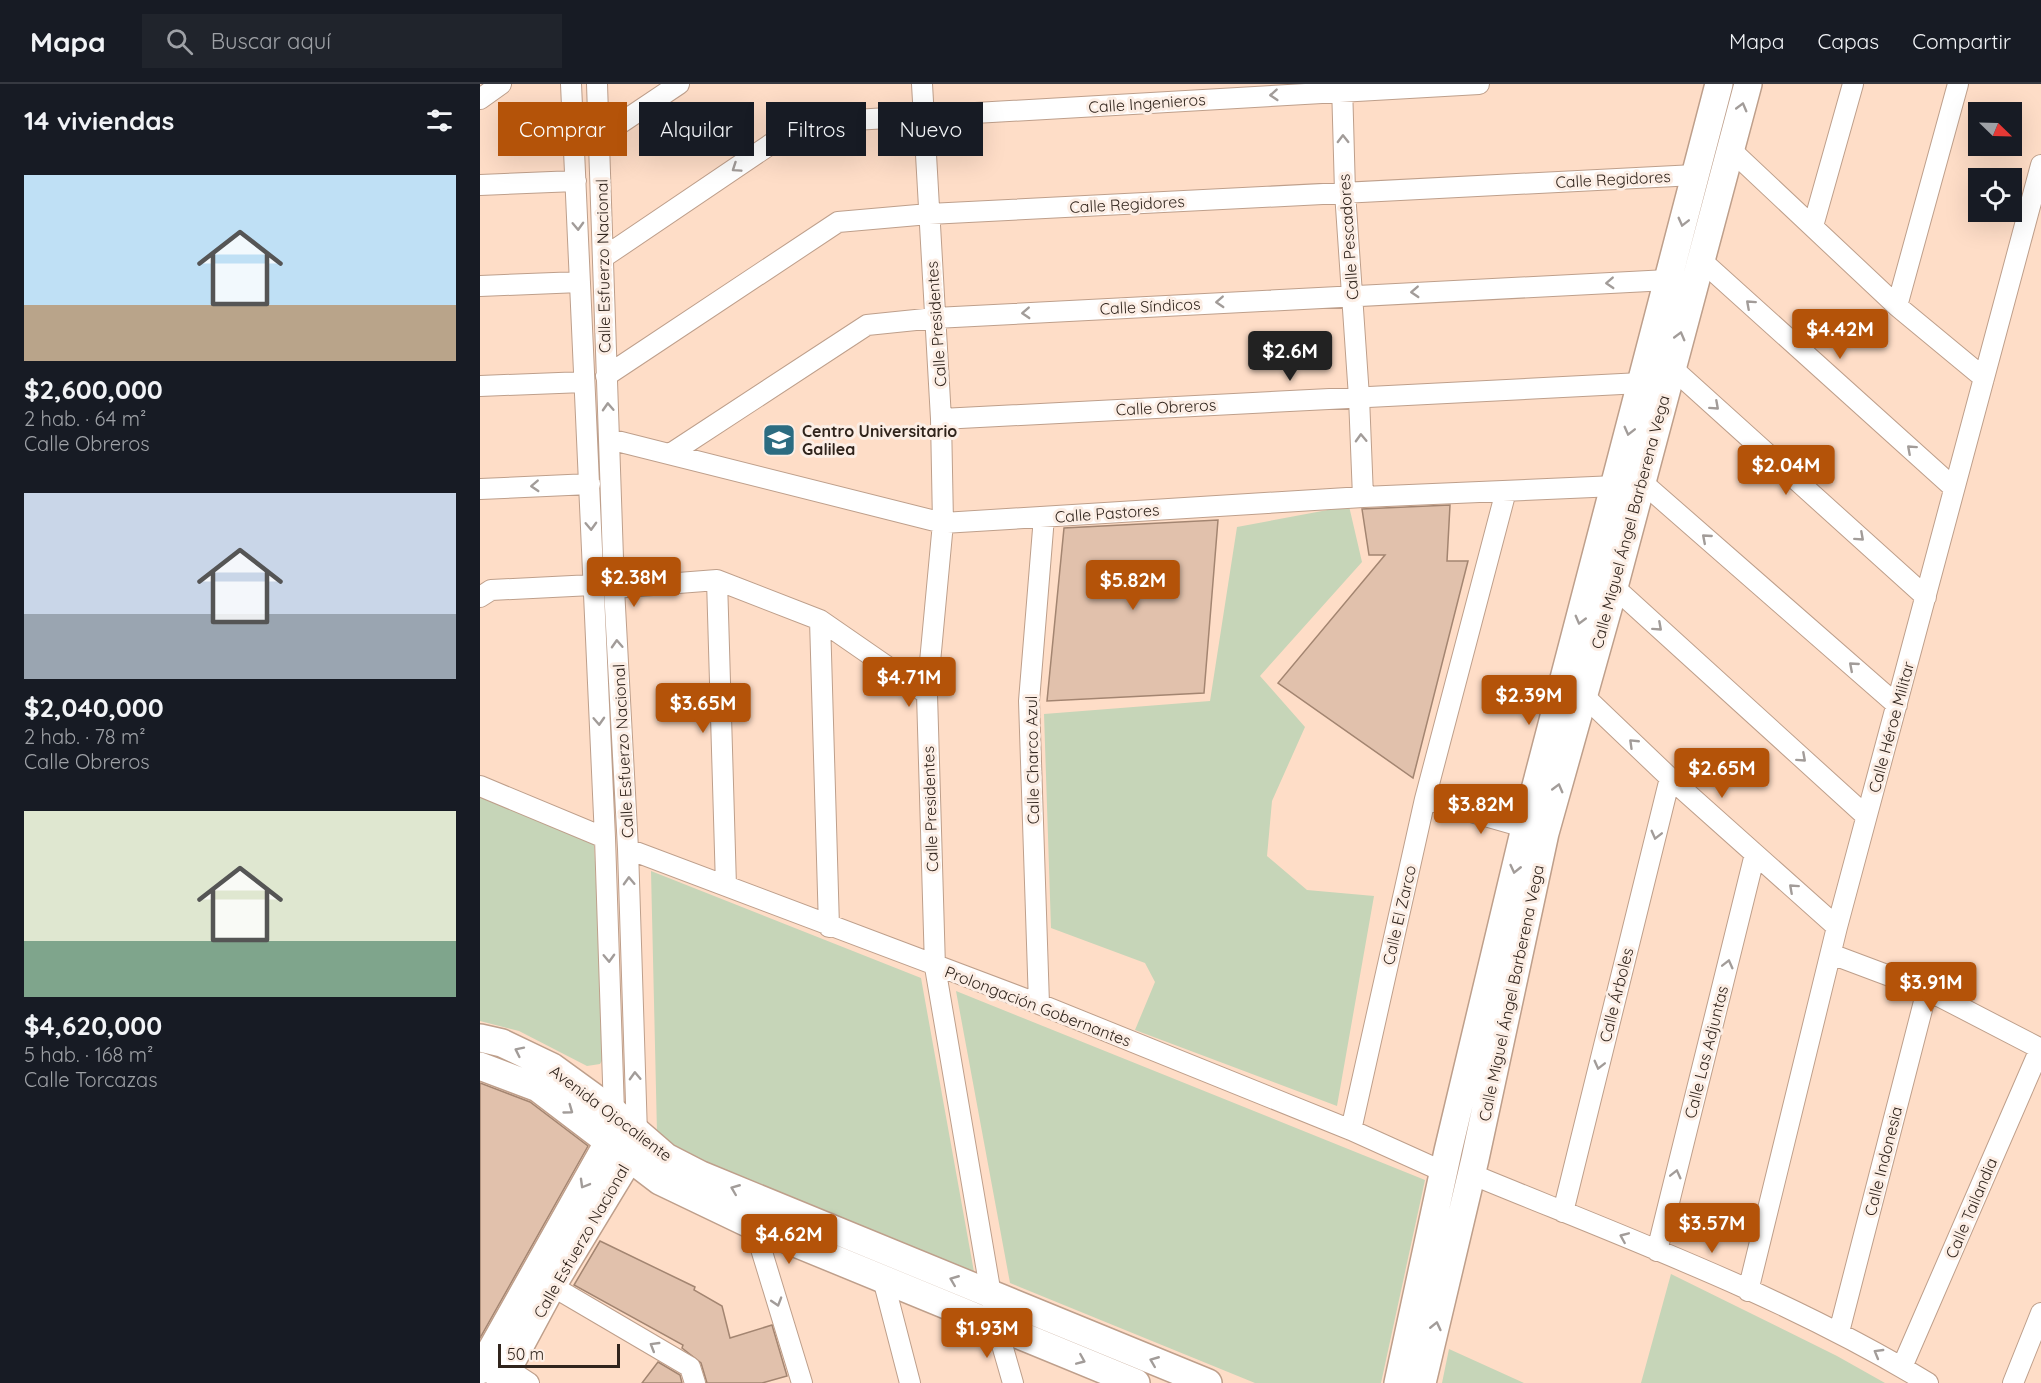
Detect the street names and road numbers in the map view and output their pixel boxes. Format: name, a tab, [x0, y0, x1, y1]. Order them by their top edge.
street label: Calle Ingenieros	[1088, 89, 1206, 117]
street label: Calle Regidores	[1555, 166, 1671, 192]
street label: Calle Pescadores	[1334, 173, 1362, 301]
street label: Calle Esfuerzo Nacional	[591, 179, 615, 353]
street label: Calle Regidores	[1069, 191, 1185, 217]
street label: Calle Presidentes	[922, 260, 950, 388]
street label: Calle Síndicos	[1099, 293, 1201, 319]
street label: Calle Miguel Ángel Barberena Vega	[1586, 393, 1674, 651]
street label: Calle Obreros	[1115, 394, 1217, 420]
street label: Calle Pastores	[1054, 499, 1160, 527]
street label: Calle Héroe Militar	[1864, 659, 1918, 795]
street label: Calle Esfuerzo Nacional	[608, 663, 638, 839]
street label: Calle Charco Azul	[1021, 695, 1043, 825]
street label: Calle Presidentes	[918, 746, 942, 872]
street label: Calle El Zarco	[1378, 863, 1420, 967]
street label: Calle Miguel Ángel Barberena Vega	[1474, 863, 1548, 1123]
street label: Calle Árboles	[1595, 946, 1637, 1044]
street label: Prolongación Gobernantes	[942, 961, 1134, 1051]
street label: Calle Las Adjuntas	[1680, 984, 1732, 1120]
street label: Avenida Ojocaliente	[546, 1061, 676, 1165]
street label: Calle Indonesia	[1860, 1104, 1906, 1218]
street label: Calle Tailandia	[1941, 1155, 2001, 1261]
street label: Calle Esfuerzo Nacional	[529, 1161, 633, 1321]

